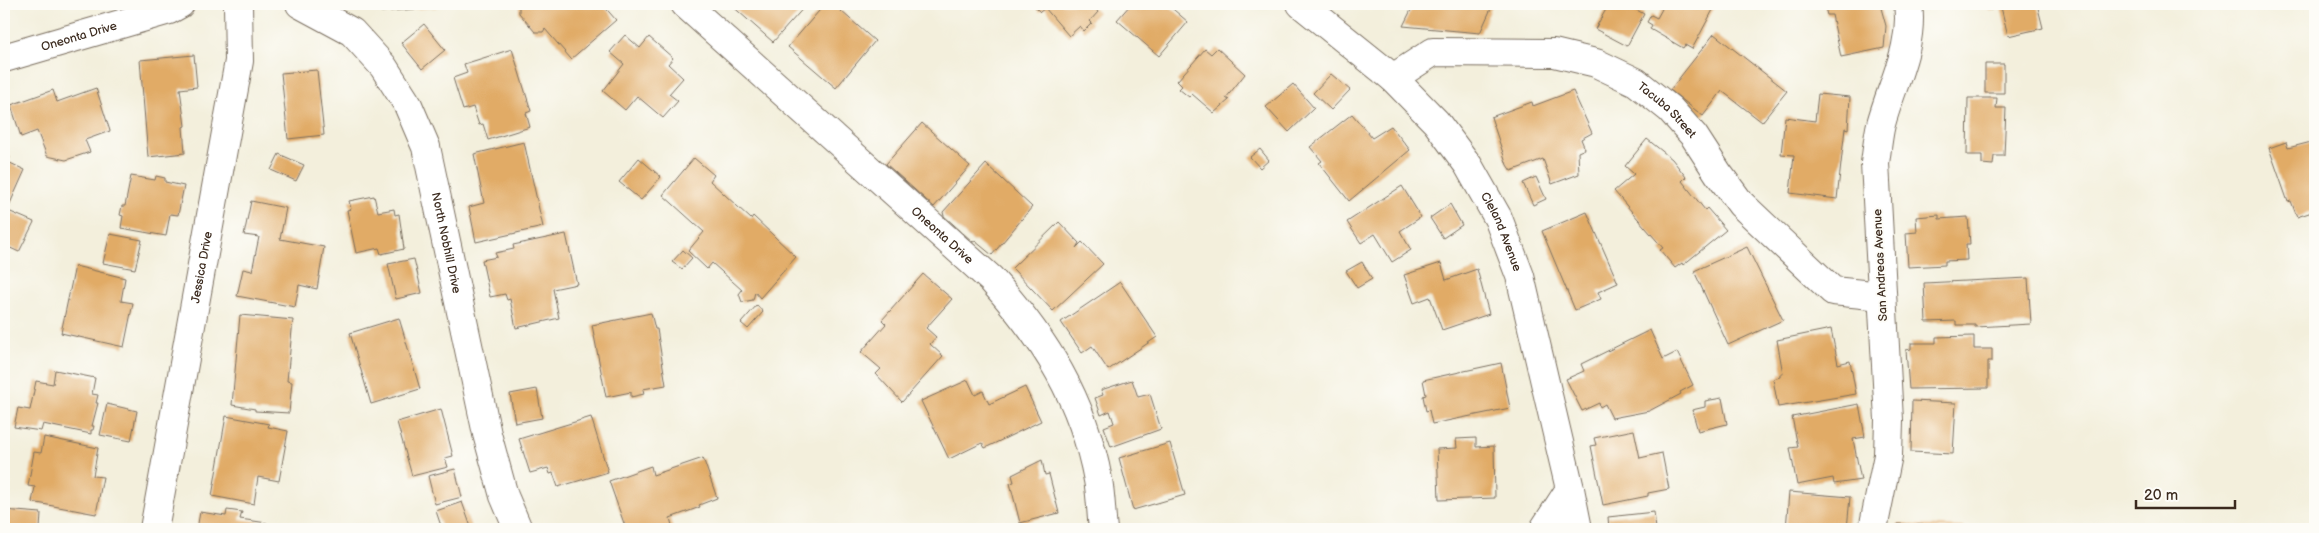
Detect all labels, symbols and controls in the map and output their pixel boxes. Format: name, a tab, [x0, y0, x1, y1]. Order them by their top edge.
street label: Oneonta Drive	[39, 19, 119, 55]
street label: Tacuba Street	[1634, 79, 1699, 142]
street label: Cleland Avenue	[1477, 190, 1525, 274]
street label: North Nobhill Drive	[428, 191, 464, 295]
street label: Oneonta Drive	[908, 204, 976, 267]
street label: San Andreas Avenue	[1870, 208, 1891, 322]
street label: Jessica Drive	[188, 230, 216, 304]
scale bar	[2136, 478, 2235, 510]
text: 20 m	[2144, 486, 2178, 505]

